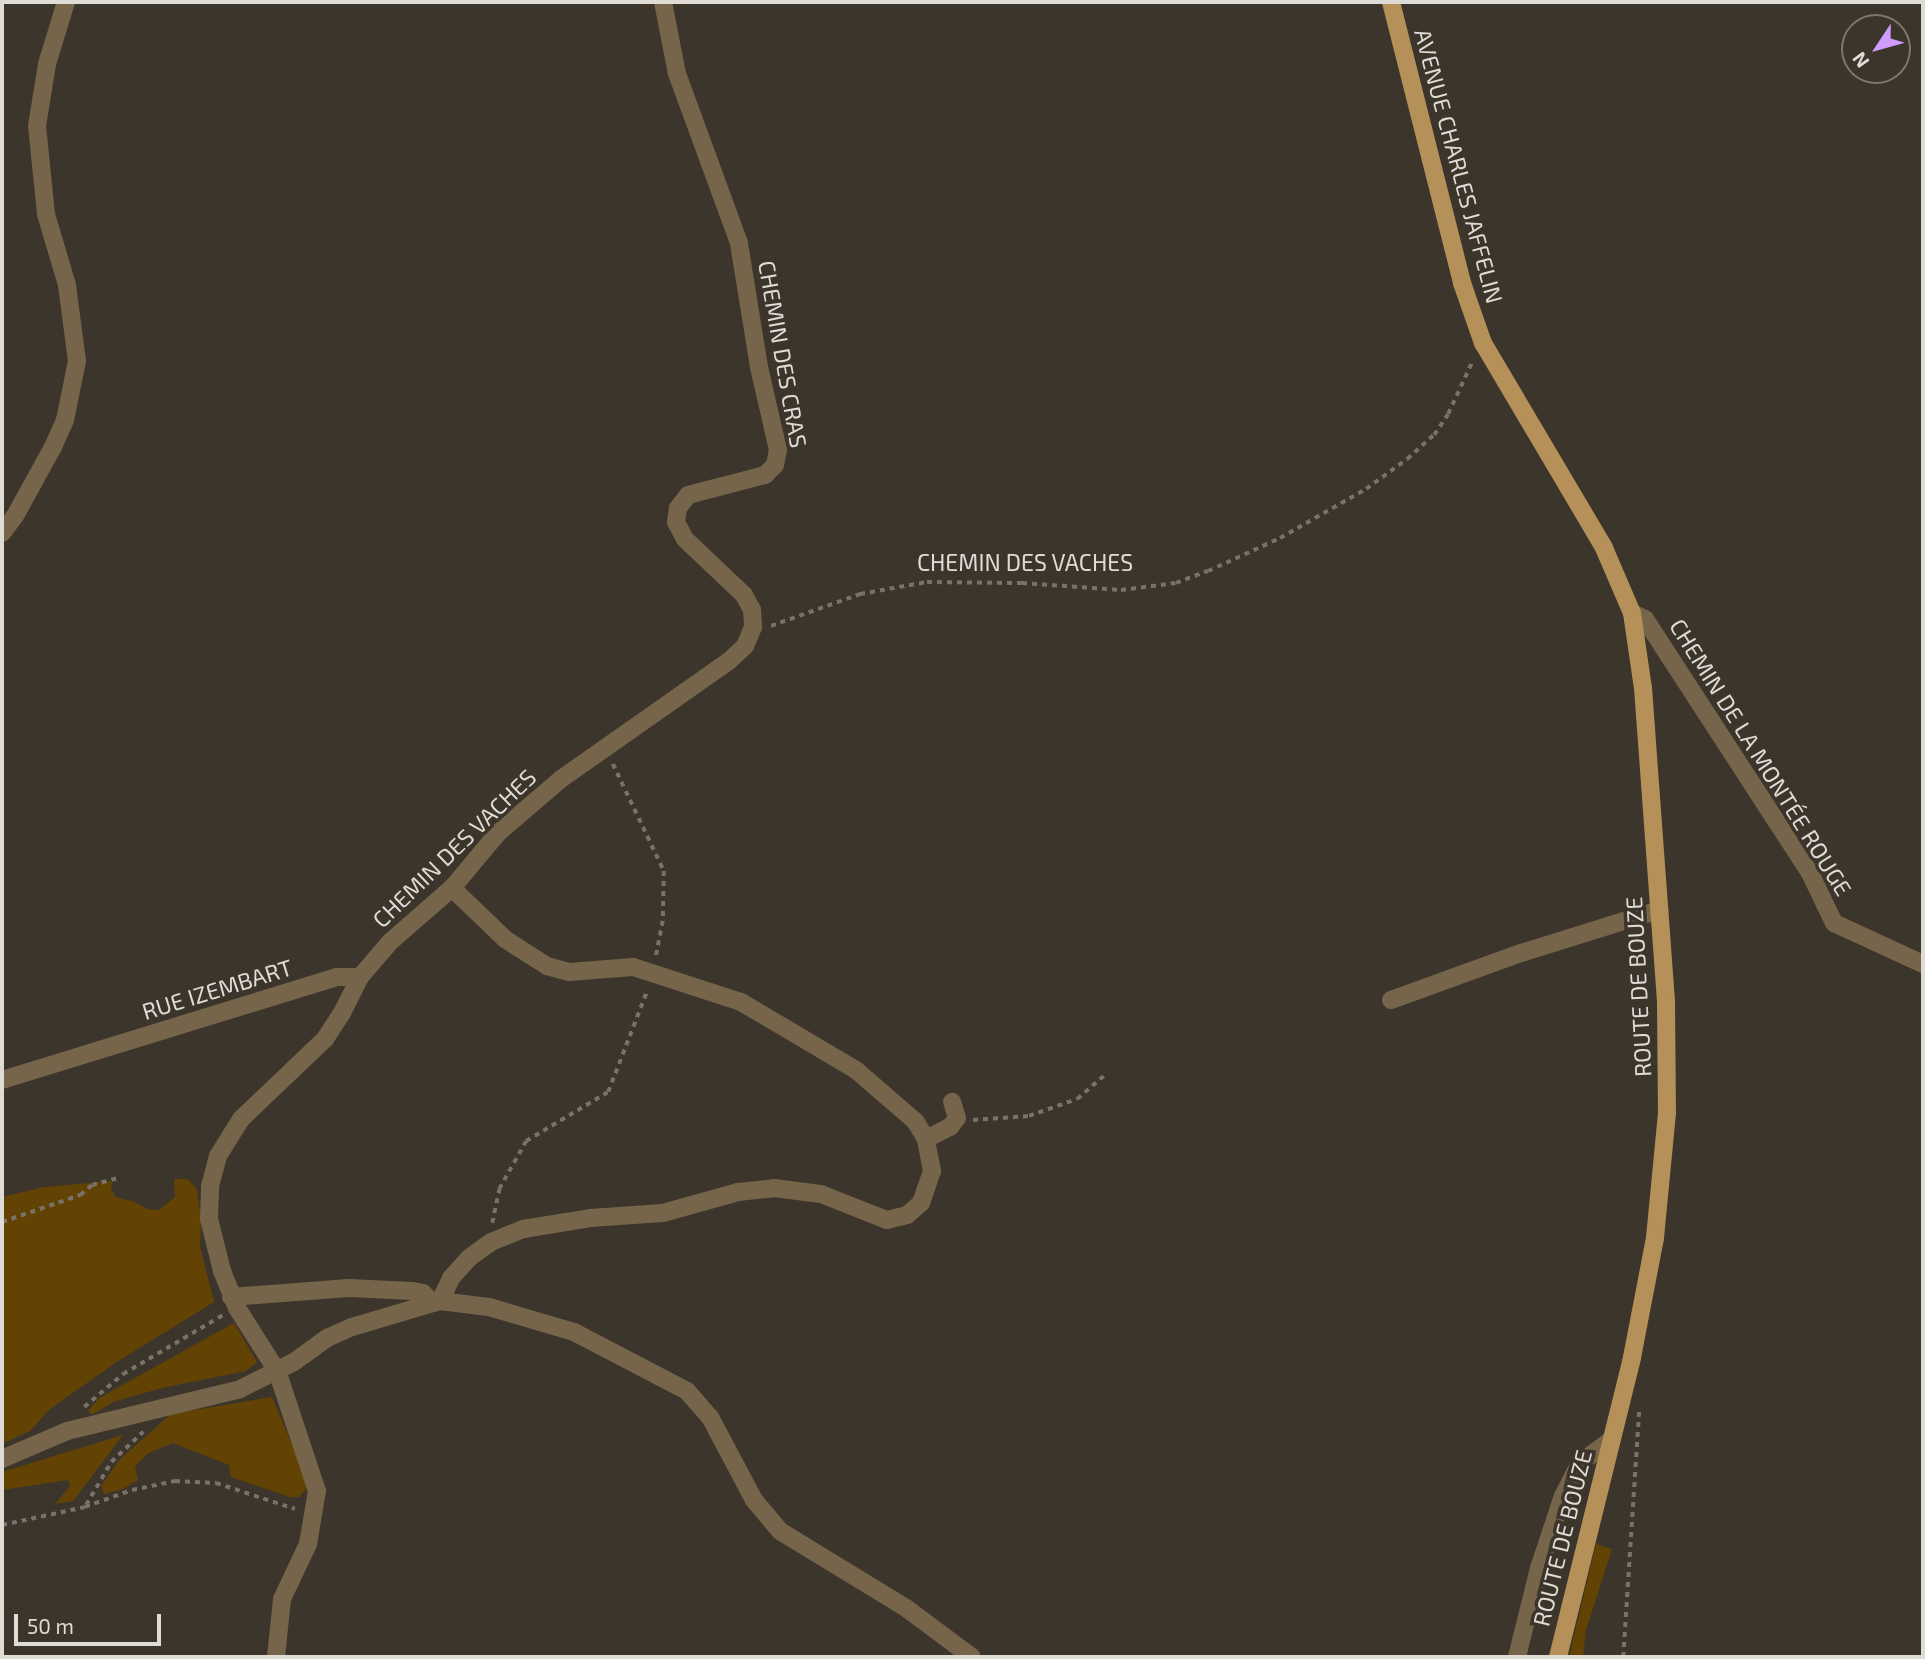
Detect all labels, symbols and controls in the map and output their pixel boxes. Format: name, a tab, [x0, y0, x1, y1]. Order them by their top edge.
north arrow	[1841, 14, 1911, 84]
street label: AVENUE CHARLES JAFFELIN	[1409, 25, 1509, 307]
text: N	[1847, 48, 1874, 73]
street label: CHEMIN DES CRAS	[753, 258, 813, 450]
street label: CHEMIN DES VACHES	[917, 548, 1133, 576]
street label: CHEMIN DE LA MONTÉE ROUGE	[1664, 613, 1858, 901]
street label: CHEMIN DES VACHES	[366, 763, 542, 933]
street label: ROUTE DE BOUZE	[1619, 896, 1657, 1078]
street label: RUE IZEMBART	[139, 953, 295, 1025]
street label: ROUTE DE BOUZE	[1527, 1447, 1597, 1629]
scale bar	[18, 1600, 164, 1644]
text: 50 m	[27, 1613, 74, 1638]

